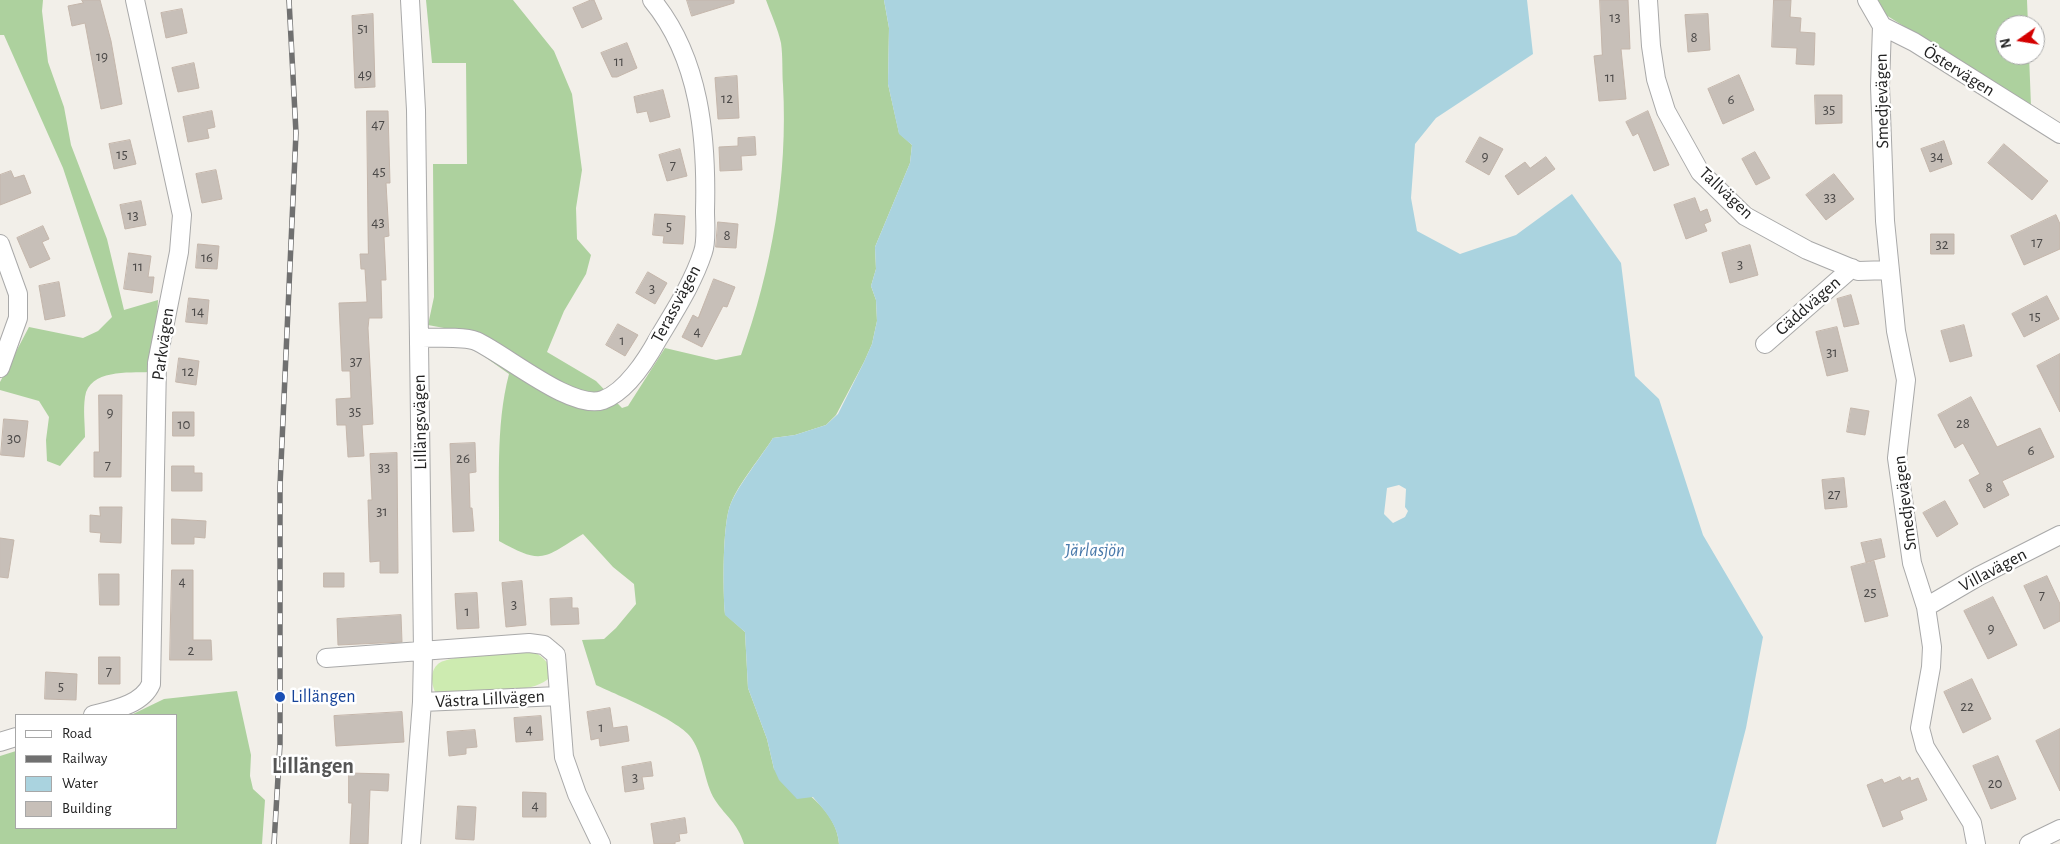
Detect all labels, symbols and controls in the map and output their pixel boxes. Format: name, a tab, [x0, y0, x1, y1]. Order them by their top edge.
house number: 13	[1609, 8, 1621, 26]
north arrow	[1995, 15, 2045, 65]
house number: 51	[357, 19, 369, 37]
house number: 8	[1690, 28, 1698, 46]
text: N	[1998, 37, 2014, 49]
street label: Östervägen	[1919, 41, 1999, 101]
house number: 19	[96, 47, 108, 65]
house number: 11	[614, 52, 624, 70]
street label: Smedjevägen	[1870, 53, 1894, 149]
house number: 49	[358, 65, 372, 83]
house number: 11	[1605, 68, 1615, 86]
house number: 12	[721, 89, 733, 107]
house number: 6	[1727, 90, 1735, 108]
house number: 35	[1823, 100, 1835, 118]
house number: 47	[371, 115, 385, 133]
house number: 15	[116, 145, 128, 163]
house number: 9	[1481, 147, 1489, 165]
house number: 34	[1930, 147, 1944, 165]
house number: 7	[670, 156, 676, 174]
house number: 45	[372, 162, 386, 180]
street label: Tallvägen	[1694, 162, 1758, 224]
house number: 33	[1824, 188, 1836, 206]
house number: 13	[127, 206, 139, 224]
house number: 43	[371, 213, 385, 231]
house number: 5	[666, 217, 672, 235]
house number: 8	[723, 226, 731, 244]
house number: 17	[2031, 233, 2043, 251]
house number: 32	[1935, 235, 1949, 253]
house number: 16	[201, 248, 213, 266]
house number: 3	[1737, 255, 1743, 273]
house number: 11	[133, 257, 143, 275]
street label: Terassvägen	[646, 261, 706, 347]
street label: Gäddvägen	[1771, 272, 1845, 340]
house number: 3	[649, 279, 655, 297]
house number: 14	[192, 302, 204, 320]
street label: Parkvägen	[147, 306, 179, 382]
house number: 15	[2029, 307, 2041, 325]
house number: 4	[693, 322, 701, 340]
house number: 1	[619, 331, 625, 349]
house number: 31	[1826, 343, 1838, 361]
house number: 37	[350, 352, 362, 370]
house number: 12	[182, 362, 194, 380]
street label: Lillängsvägen	[408, 374, 432, 470]
house number: 35	[349, 402, 361, 420]
house number: 9	[106, 403, 114, 421]
house number: 28	[1956, 414, 1970, 432]
house number: 10	[177, 415, 191, 433]
house number: 30	[7, 429, 21, 447]
house number: 6	[2027, 441, 2035, 459]
house number: 26	[456, 449, 470, 467]
street label: Smedjevägen	[1888, 454, 1922, 552]
house number: 7	[105, 456, 111, 474]
house number: 33	[378, 458, 390, 476]
house number: 8	[1985, 478, 1993, 496]
house number: 27	[1827, 485, 1841, 503]
house number: 31	[376, 502, 388, 520]
water label: Järlasjön	[1065, 539, 1125, 561]
street label: Villavägen	[1955, 543, 2031, 597]
house number: 4	[178, 572, 186, 590]
house number: 25	[1863, 583, 1877, 601]
house number: 7	[2039, 586, 2045, 604]
house number: 3	[511, 595, 517, 613]
house number: 1	[464, 602, 470, 620]
house number: 9	[1987, 619, 1995, 637]
house number: 2	[188, 641, 194, 659]
house number: 7	[106, 662, 112, 680]
house number: 5	[58, 677, 64, 695]
street label: Västra Lillvägen	[435, 685, 545, 713]
place label: Lillängen	[291, 686, 356, 708]
marker: Lillängen	[273, 690, 287, 704]
house number: 22	[1960, 697, 1974, 715]
legend	[15, 714, 178, 829]
house number: 1	[598, 718, 604, 736]
house number: 4	[525, 720, 533, 738]
text: Road	[62, 726, 92, 741]
text: Railway	[62, 751, 107, 766]
district label: Lillängen	[272, 753, 354, 779]
house number: 3	[632, 768, 638, 786]
house number: 20	[1988, 774, 2002, 792]
text: Water	[62, 776, 98, 791]
house number: 4	[531, 796, 539, 814]
text: Building	[62, 801, 112, 816]

